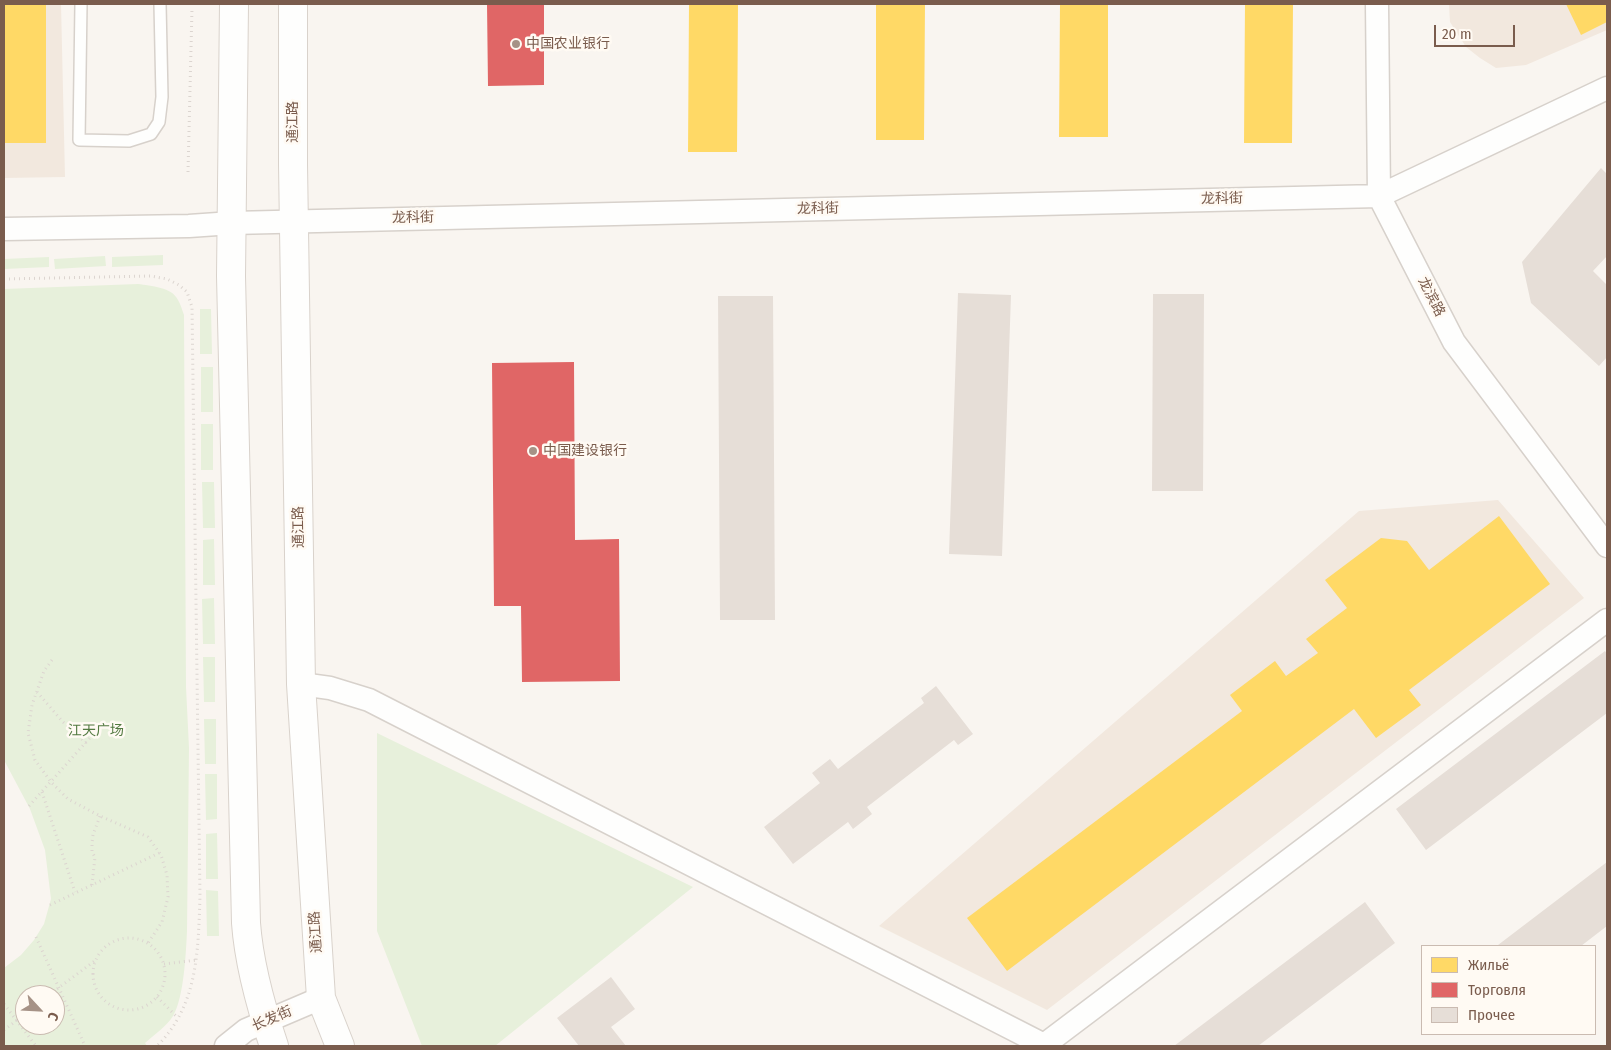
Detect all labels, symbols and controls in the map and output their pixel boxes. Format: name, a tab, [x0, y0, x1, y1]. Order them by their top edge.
scale bar	[1436, 15, 1517, 47]
text: 20 m	[1442, 25, 1472, 43]
place label: 中国农业银行	[526, 36, 610, 52]
marker: 中国农业银行	[510, 38, 522, 50]
street label: 通江路	[285, 101, 301, 143]
street label: 龙科街	[1201, 190, 1243, 208]
street label: 龙科街	[797, 200, 839, 218]
street label: 龙科街	[392, 209, 434, 227]
street label: 龙滨路	[1414, 274, 1448, 320]
place label: 中国建设银行	[543, 443, 627, 459]
marker: 中国建设银行	[527, 445, 539, 457]
street label: 通江路	[290, 506, 308, 548]
park label: 江天广场	[68, 723, 124, 739]
street label: 通江路	[306, 910, 326, 954]
legend	[1421, 945, 1596, 1035]
text: Жильё	[1468, 956, 1509, 974]
text: Торговля	[1468, 981, 1526, 999]
north arrow	[15, 985, 65, 1035]
street label: 长发街	[249, 1003, 295, 1035]
text: Прочее	[1468, 1006, 1515, 1024]
text: С	[44, 1009, 62, 1023]

